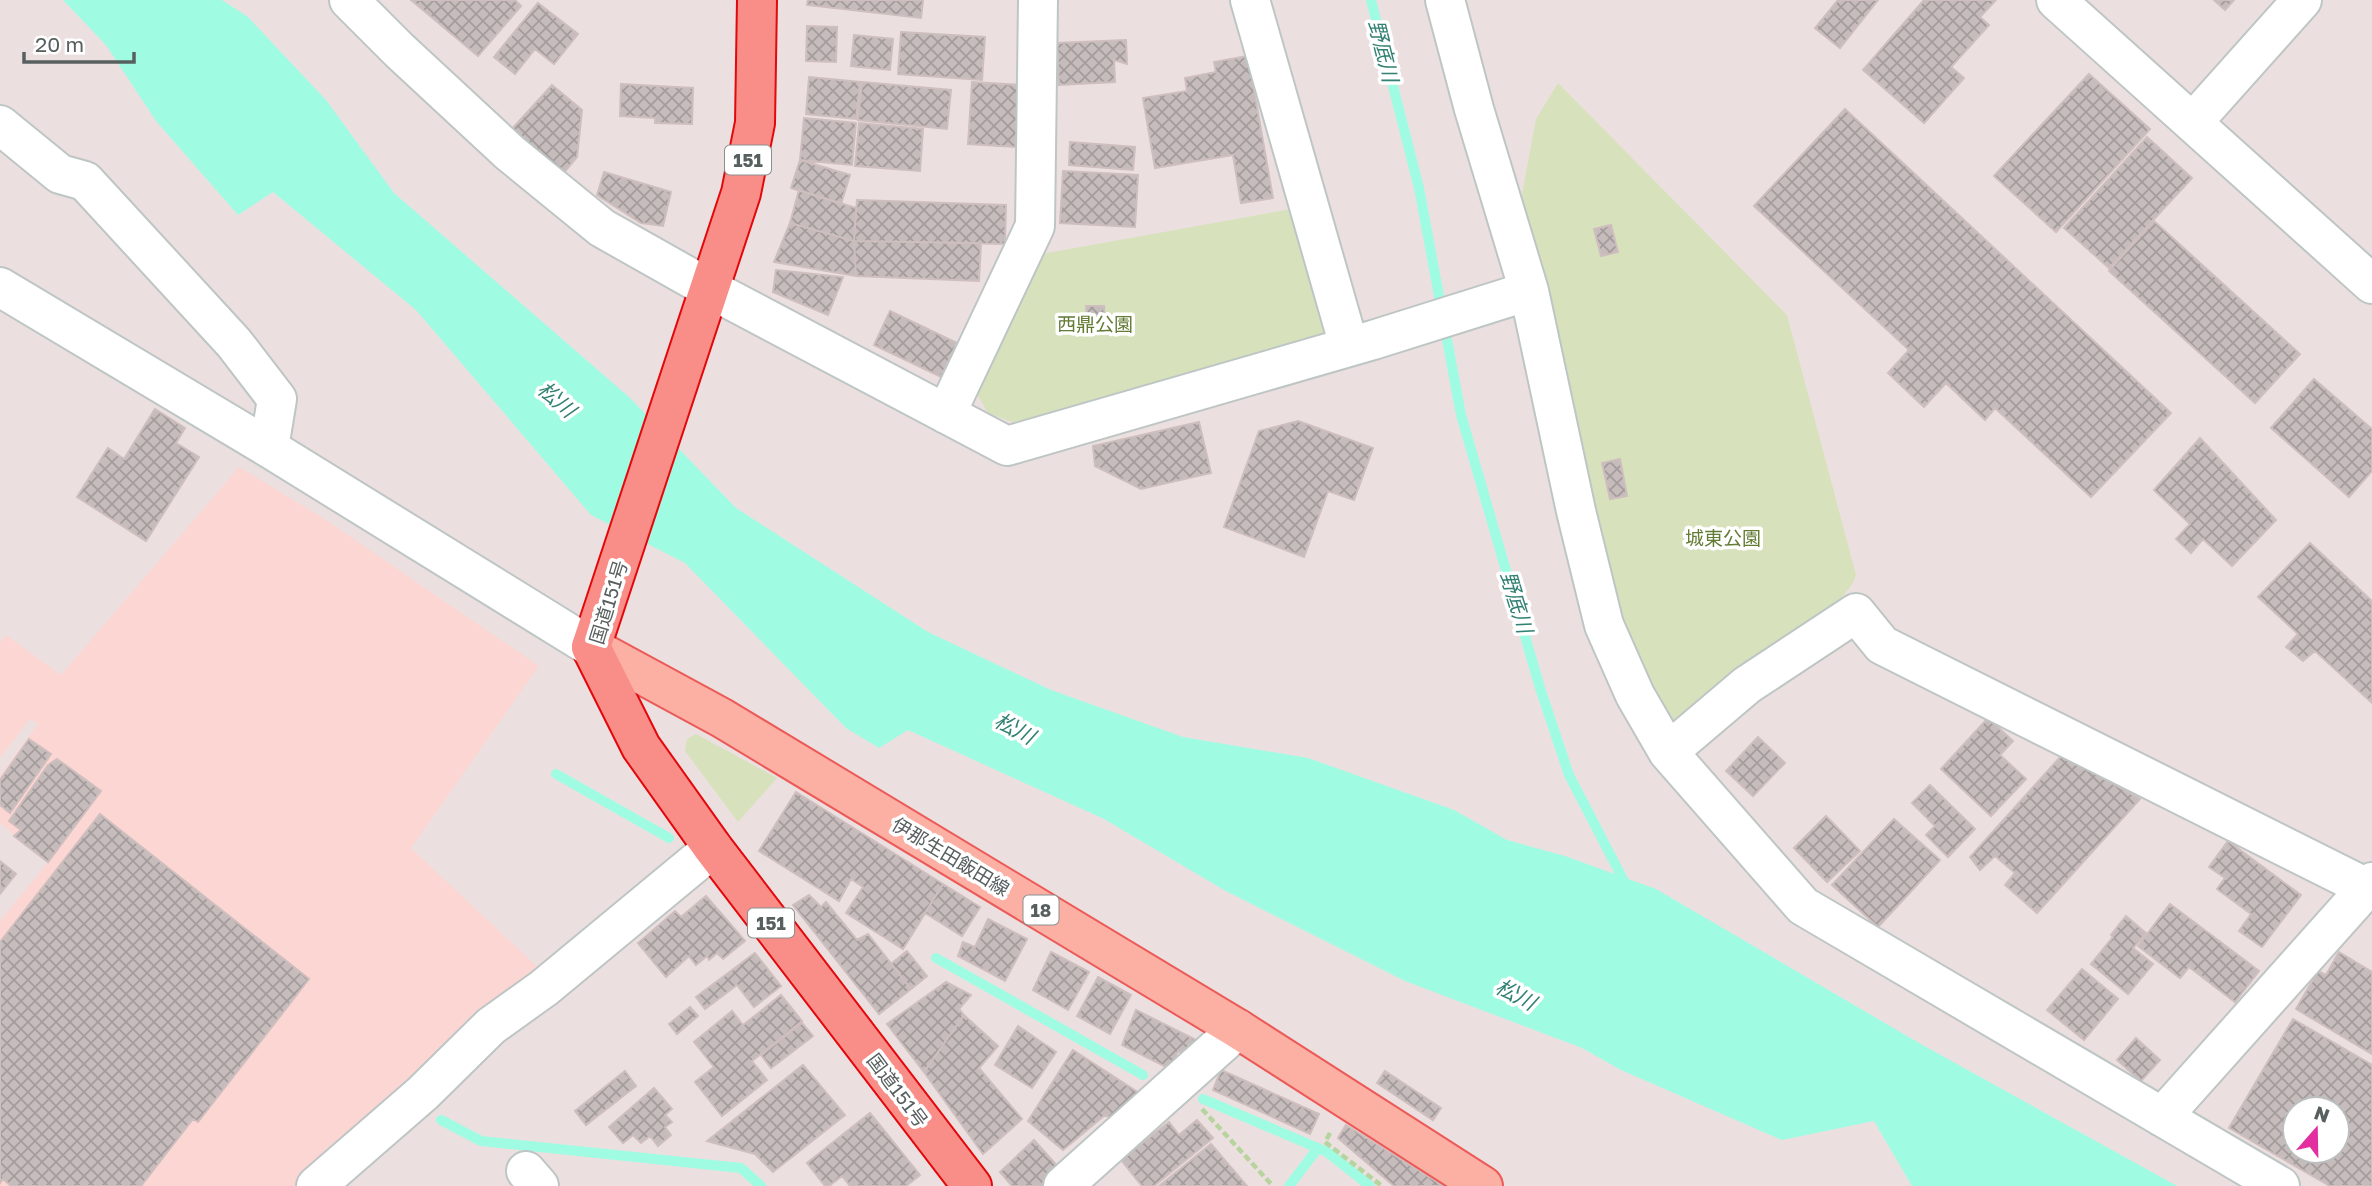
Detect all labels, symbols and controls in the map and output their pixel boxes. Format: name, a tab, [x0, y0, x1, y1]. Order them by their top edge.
water label: 野底川	[1364, 17, 1405, 87]
scale bar	[24, 21, 135, 65]
text: 20 m	[35, 31, 84, 57]
road number: 151	[725, 146, 771, 174]
park label: 西鼎公園	[1057, 312, 1133, 335]
water label: 松川	[533, 375, 583, 424]
park label: 城東公園	[1685, 526, 1761, 549]
street label: 国道151号	[584, 557, 632, 647]
water label: 野底川	[1495, 568, 1539, 638]
water label: 松川	[990, 707, 1041, 750]
street label: 伊那生田飯田線	[888, 812, 1014, 900]
road number: 18	[1024, 896, 1058, 925]
road number: 151	[748, 908, 794, 938]
water label: 松川	[1491, 973, 1542, 1016]
street label: 国道151号	[863, 1049, 933, 1131]
north arrow	[2281, 1095, 2351, 1165]
text: N	[2311, 1100, 2333, 1127]

